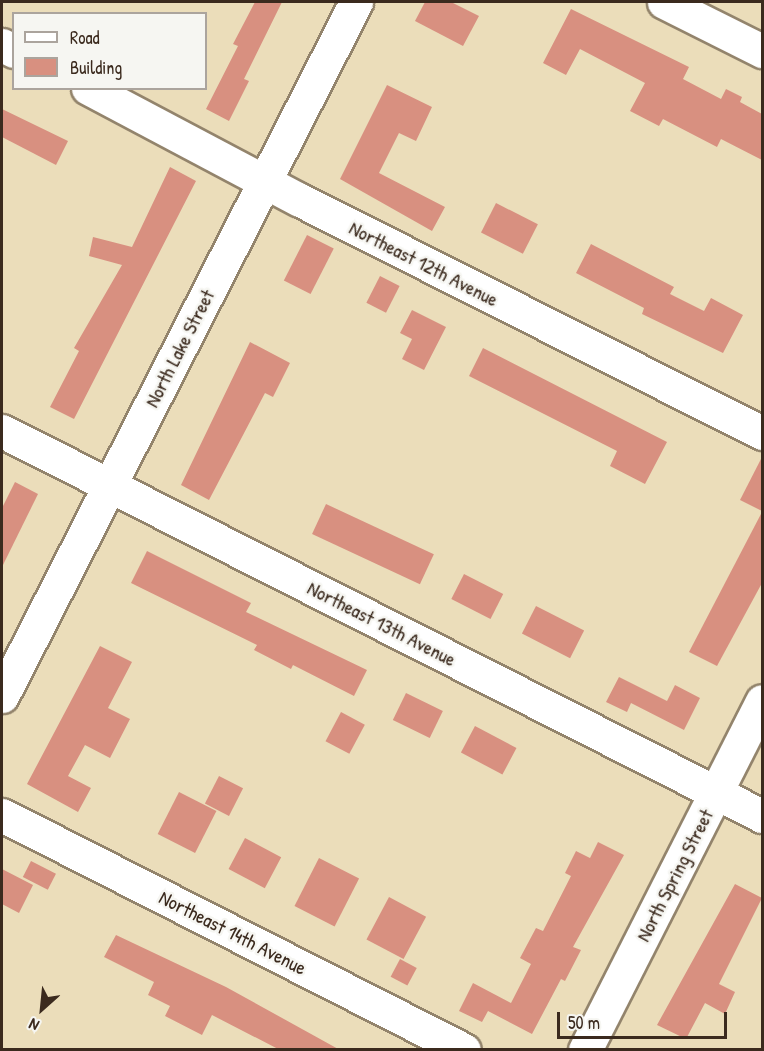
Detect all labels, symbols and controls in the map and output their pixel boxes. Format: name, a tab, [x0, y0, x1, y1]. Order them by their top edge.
legend	[12, 12, 207, 90]
text: Road	[70, 25, 100, 50]
text: Building	[70, 55, 122, 80]
street label: Northeast 12th Avenue	[346, 215, 502, 311]
street label: North Lake Street	[139, 285, 219, 411]
street label: Northeast 13th Avenue	[304, 575, 460, 671]
street label: North Spring Street	[630, 805, 718, 945]
street label: Northeast 14th Avenue	[155, 885, 311, 979]
north arrow	[12, 979, 72, 1039]
scale bar	[560, 1000, 730, 1038]
text: 50 m	[568, 1010, 600, 1035]
text: N	[25, 1013, 43, 1037]

